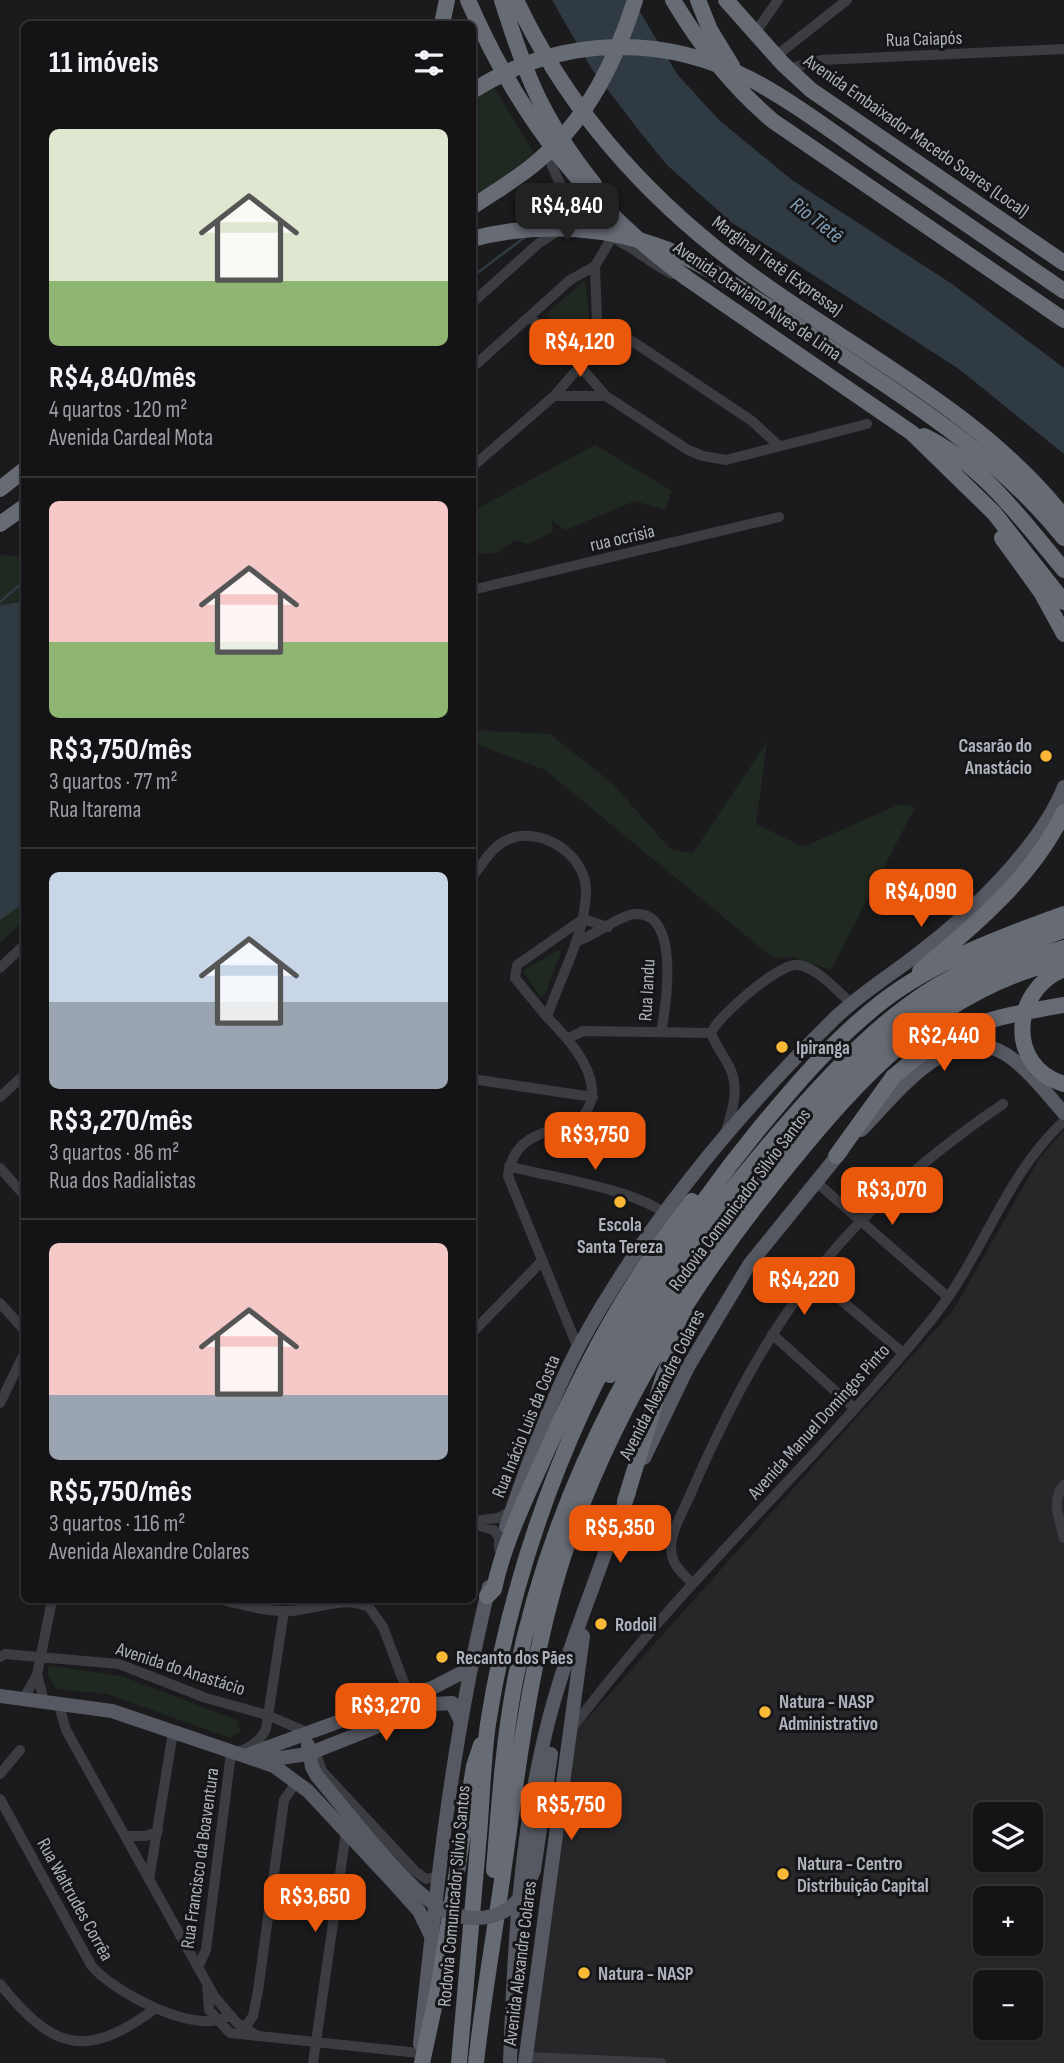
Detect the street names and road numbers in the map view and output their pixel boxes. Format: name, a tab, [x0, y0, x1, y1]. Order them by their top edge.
street label: Rua Caiapós	[885, 27, 963, 52]
street label: Avenida Embaixador Macedo Soares (Local)	[798, 49, 1033, 223]
street label: Marginal Tietê (Expressa)	[707, 211, 847, 321]
street label: Avenida Otaviano Alves de Lima	[668, 236, 845, 366]
street label: rua ocrisia	[588, 520, 657, 557]
street label: Rua Iandu	[634, 958, 661, 1022]
street label: Rodovia Comunicador Silvio Santos	[664, 1104, 816, 1295]
street label: Avenida Alexandre Colares	[614, 1306, 710, 1465]
street label: Avenida Manuel Domingos Pinto	[743, 1340, 895, 1505]
street label: Rua Inácio Luis da Costa	[487, 1352, 565, 1501]
street label: Avenida do Anastácio	[112, 1637, 248, 1701]
street label: Rua Francisco da Boaventura	[176, 1766, 225, 1950]
street label: Rodovia Comunicador Silvio Santos	[433, 1784, 476, 2008]
street label: Rua Waltrudes Corrêa	[31, 1834, 118, 1965]
street label: Avenida Alexandre Colares	[499, 1879, 542, 2048]

